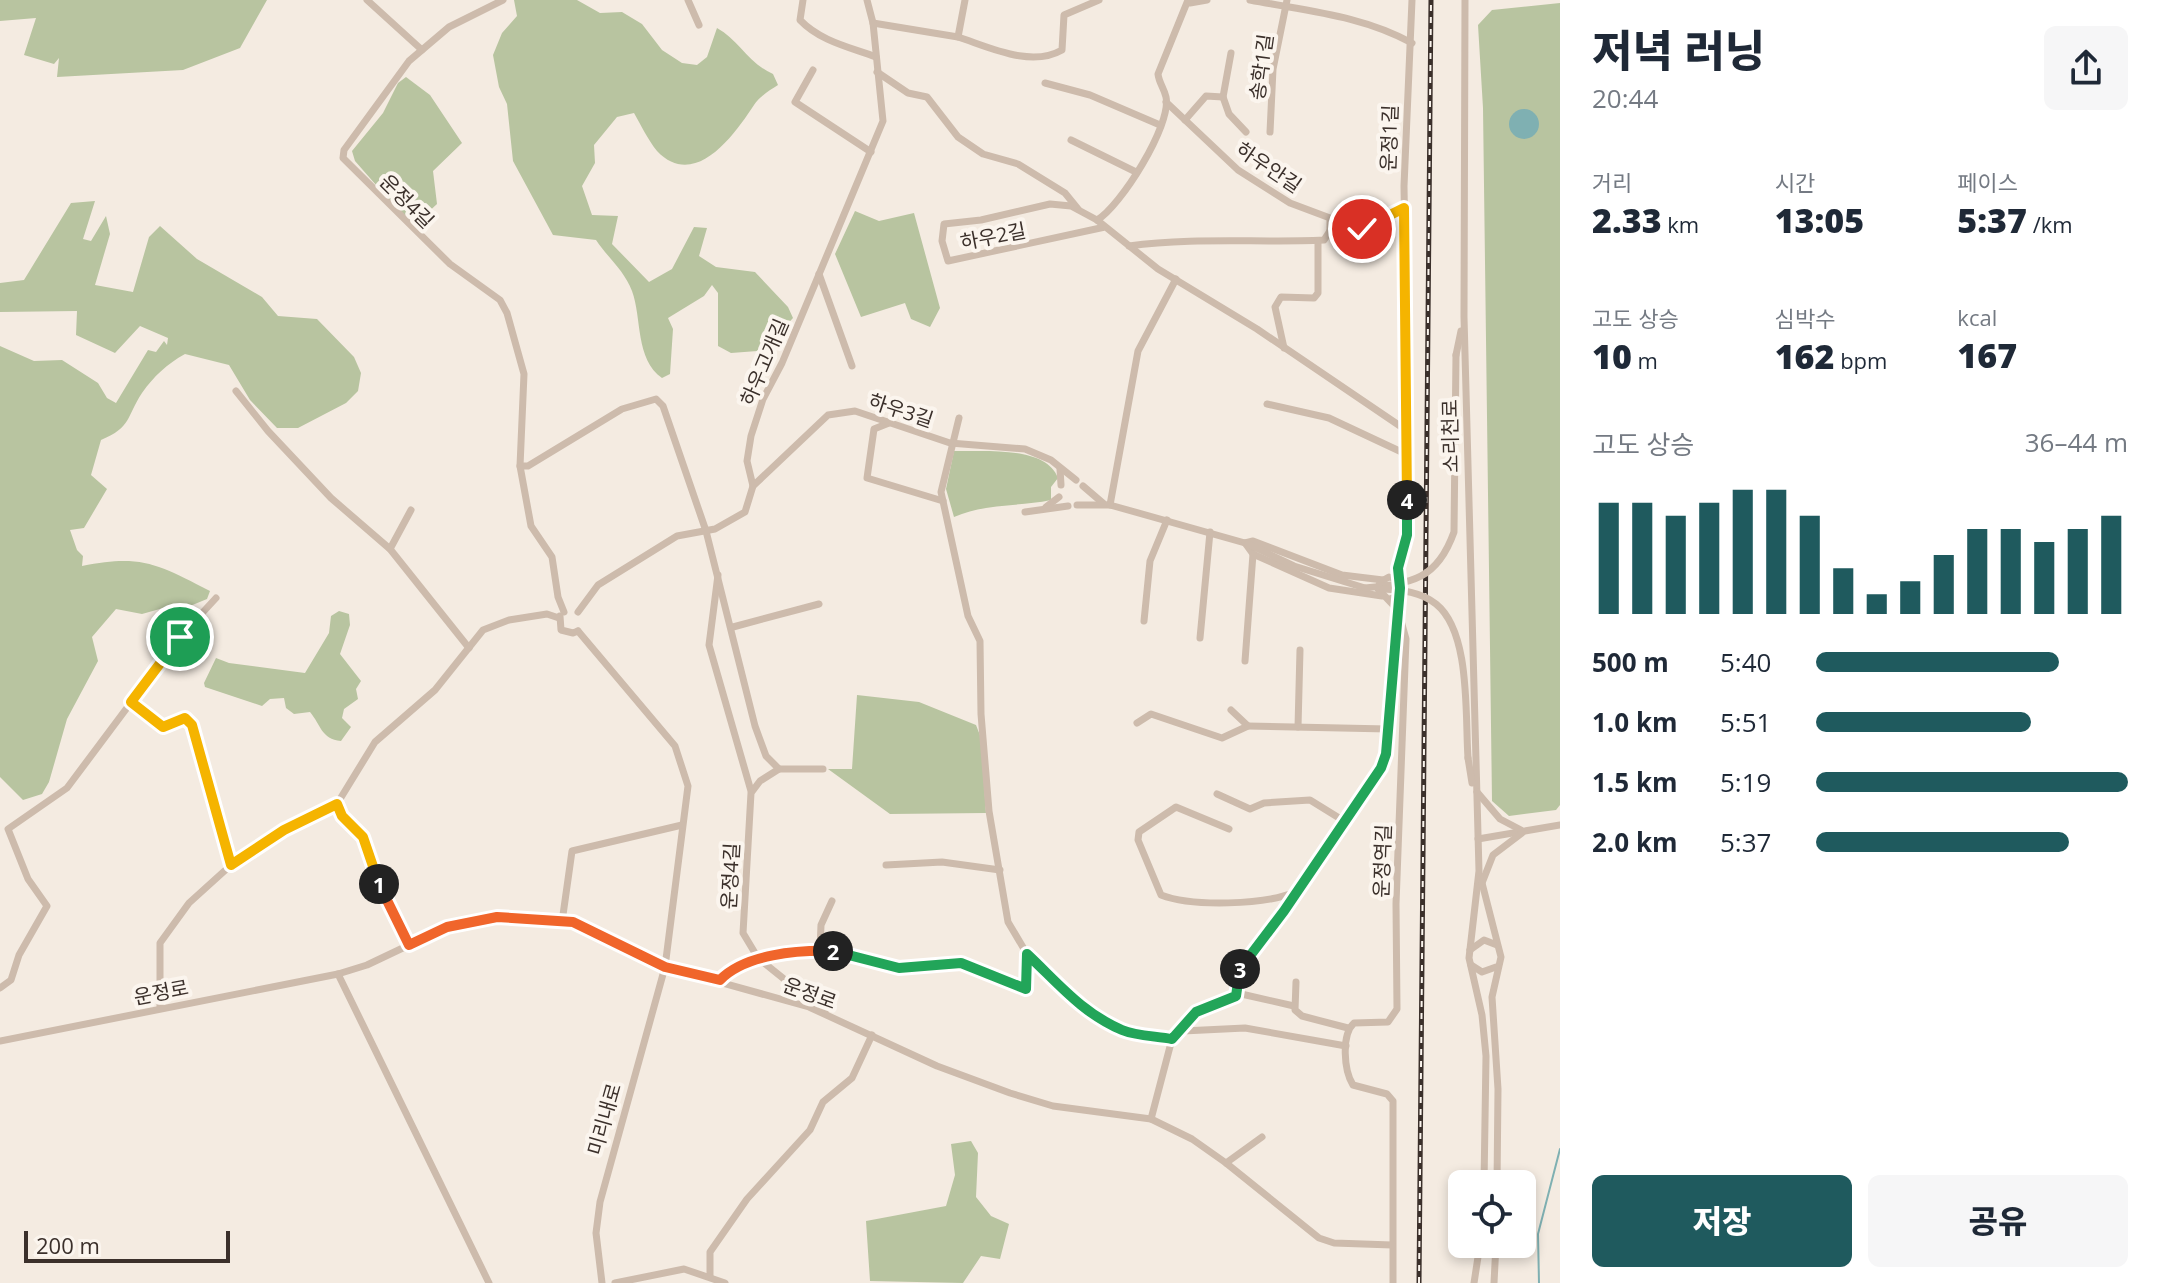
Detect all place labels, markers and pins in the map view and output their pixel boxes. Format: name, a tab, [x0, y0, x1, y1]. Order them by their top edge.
pin	[1328, 195, 1396, 263]
pin: 4	[1387, 480, 1427, 520]
pin	[146, 603, 214, 671]
pin: 1	[359, 864, 399, 904]
pin: 2	[813, 931, 853, 971]
pin: 3	[1220, 949, 1260, 989]

